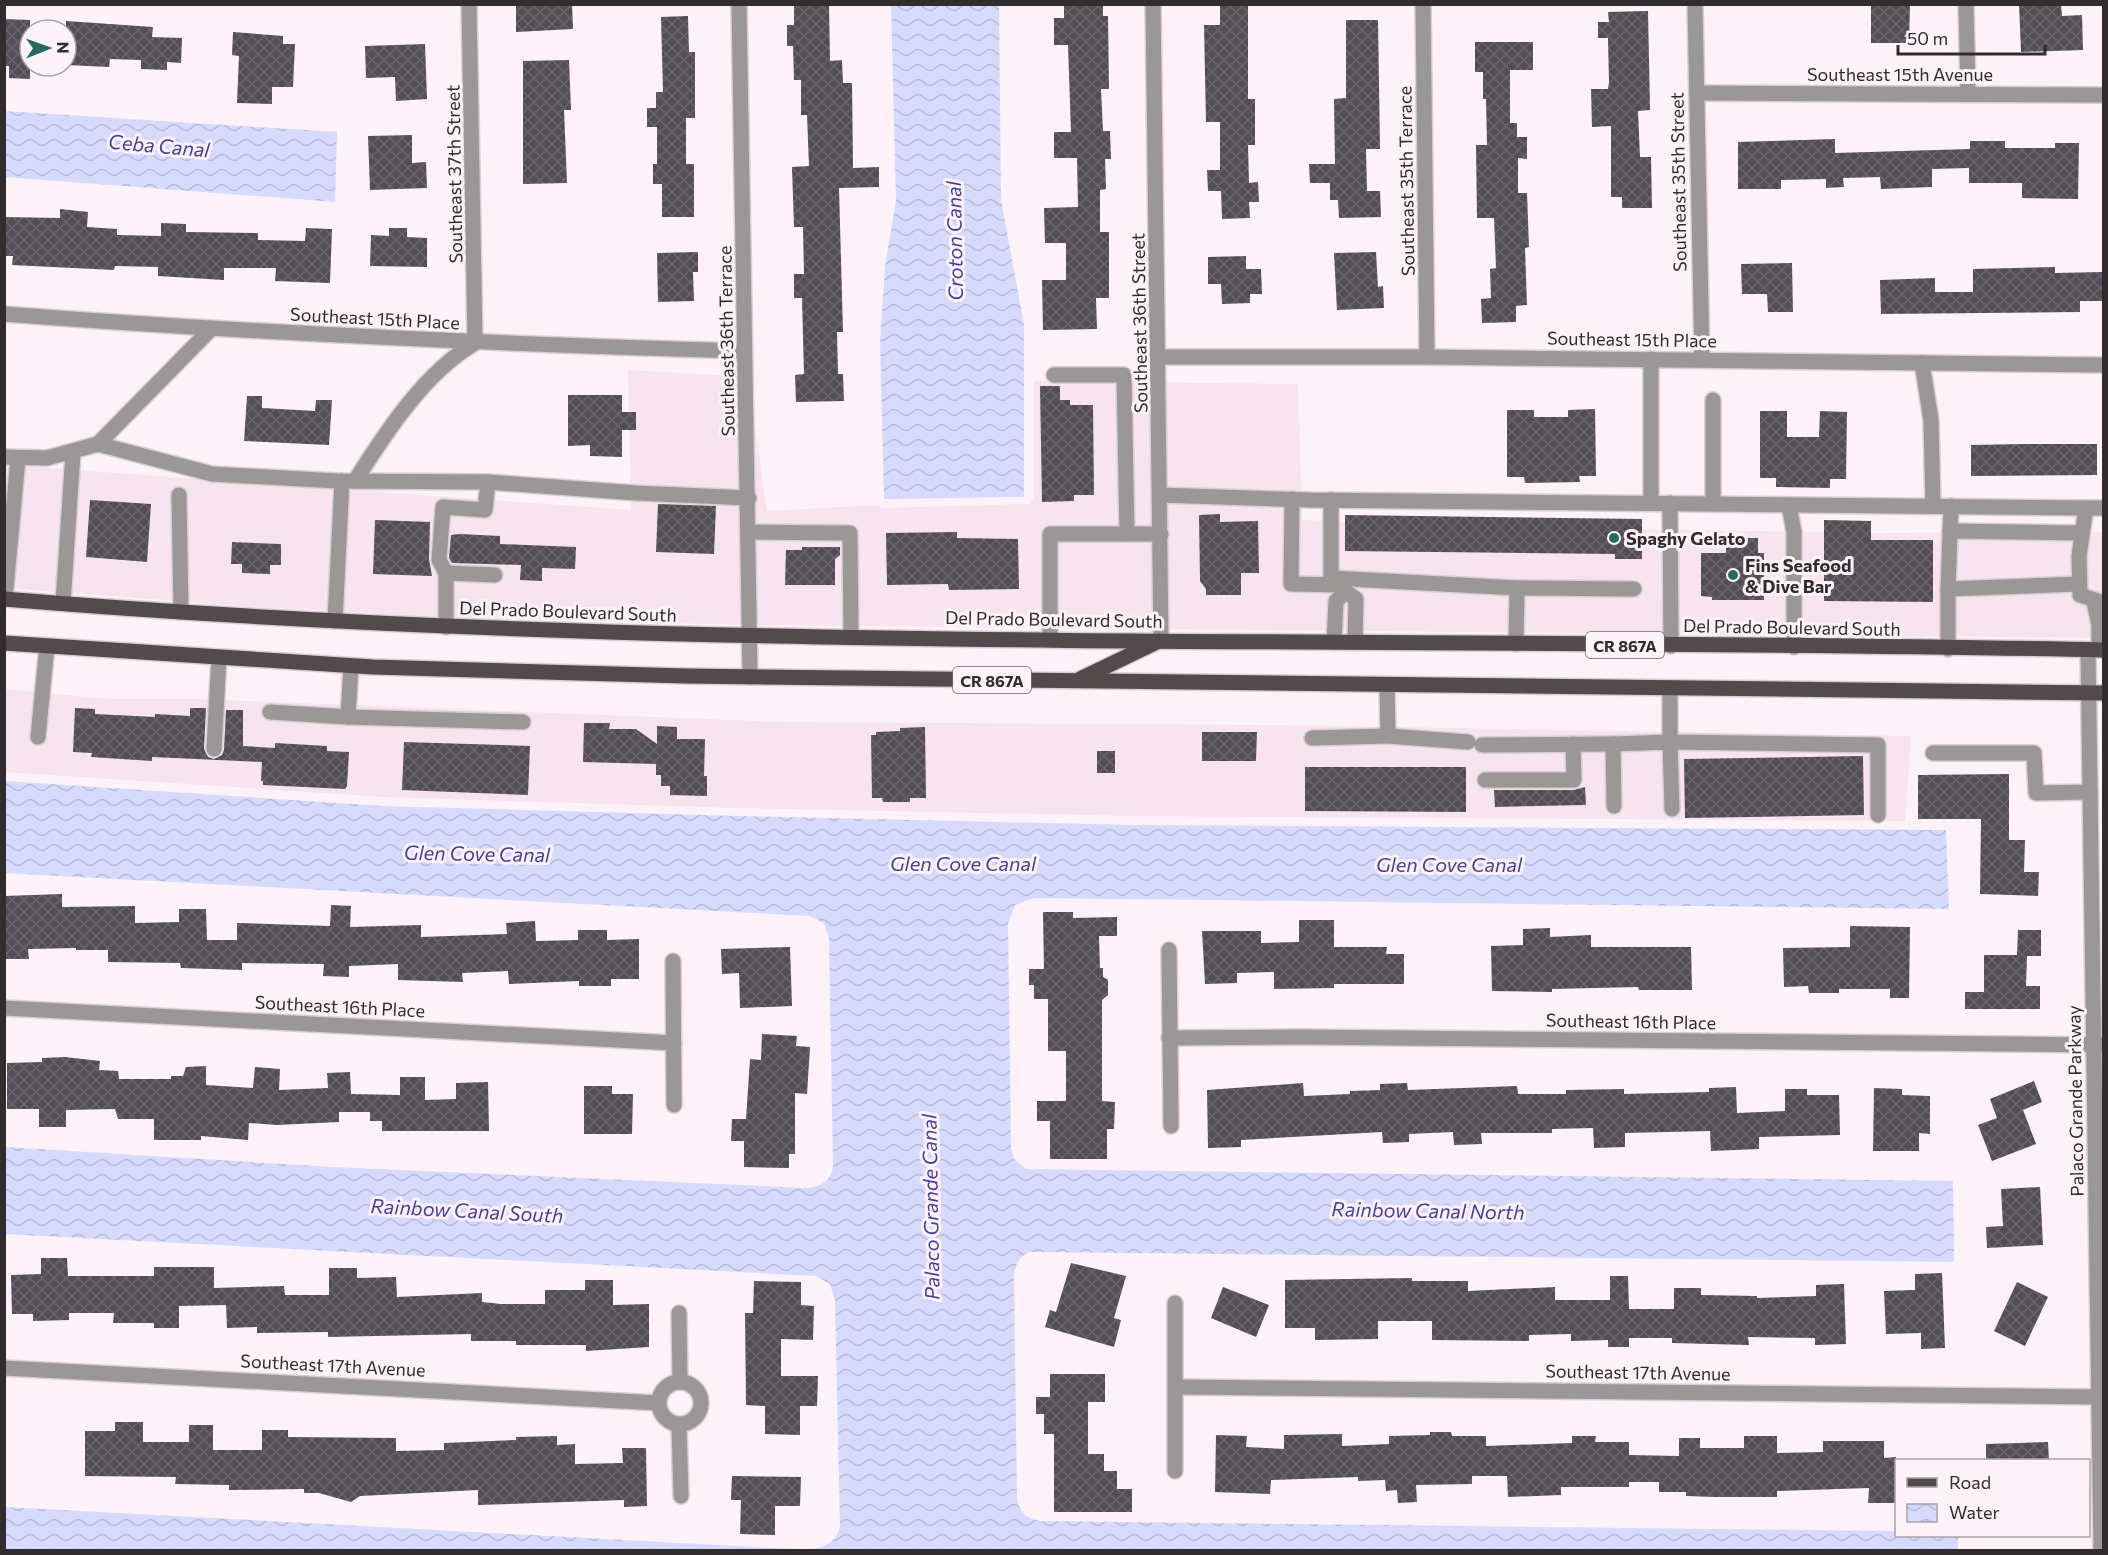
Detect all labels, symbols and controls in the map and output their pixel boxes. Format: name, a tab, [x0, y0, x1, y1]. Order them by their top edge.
north arrow	[18, 18, 78, 78]
scale bar	[1898, 18, 2045, 56]
text: 50 m	[1907, 27, 1948, 49]
text: N	[54, 42, 73, 54]
street label: Southeast 15th Avenue	[1807, 63, 1993, 85]
street label: Southeast 37th Street	[441, 84, 467, 264]
street label: Southeast 35th Terrace	[1393, 86, 1419, 276]
street label: Southeast 35th Street	[1665, 92, 1691, 272]
water label: Ceba Canal	[107, 129, 212, 161]
water label: Croton Canal	[941, 180, 967, 301]
street label: Southeast 36th Street	[1126, 233, 1152, 413]
street label: Southeast 36th Terrace	[713, 245, 739, 437]
street label: Southeast 15th Place	[290, 303, 460, 333]
street label: Southeast 15th Place	[1547, 327, 1717, 351]
place label: Spaghy Gelato	[1626, 527, 1746, 549]
marker: Spaghy Gelato	[1607, 531, 1621, 545]
place label: Fins Seafood & Dive Bar	[1745, 554, 1852, 597]
marker: Fins Seafood & Dive Bar	[1726, 568, 1740, 582]
street label: Del Prado Boulevard South	[459, 596, 677, 626]
street label: Del Prado Boulevard South	[945, 606, 1163, 632]
street label: Del Prado Boulevard South	[1683, 614, 1901, 640]
road number: CR 867A	[1586, 632, 1664, 658]
road number: CR 867A	[953, 667, 1031, 693]
water label: Glen Cove Canal	[404, 840, 551, 866]
water label: Glen Cove Canal	[890, 851, 1037, 875]
water label: Glen Cove Canal	[1376, 852, 1523, 876]
street label: Southeast 16th Place	[254, 991, 426, 1021]
street label: Palaco Grande Parkway	[2062, 1005, 2088, 1197]
street label: Southeast 16th Place	[1546, 1009, 1716, 1033]
water label: Palaco Grande Canal	[916, 1113, 944, 1300]
water label: Rainbow Canal South	[370, 1193, 564, 1227]
water label: Rainbow Canal North	[1331, 1196, 1525, 1224]
street label: Southeast 17th Avenue	[240, 1349, 426, 1381]
street label: Southeast 17th Avenue	[1545, 1359, 1731, 1385]
legend	[1895, 1459, 2090, 1537]
text: Road	[1949, 1471, 1991, 1493]
text: Water	[1949, 1501, 2000, 1523]

